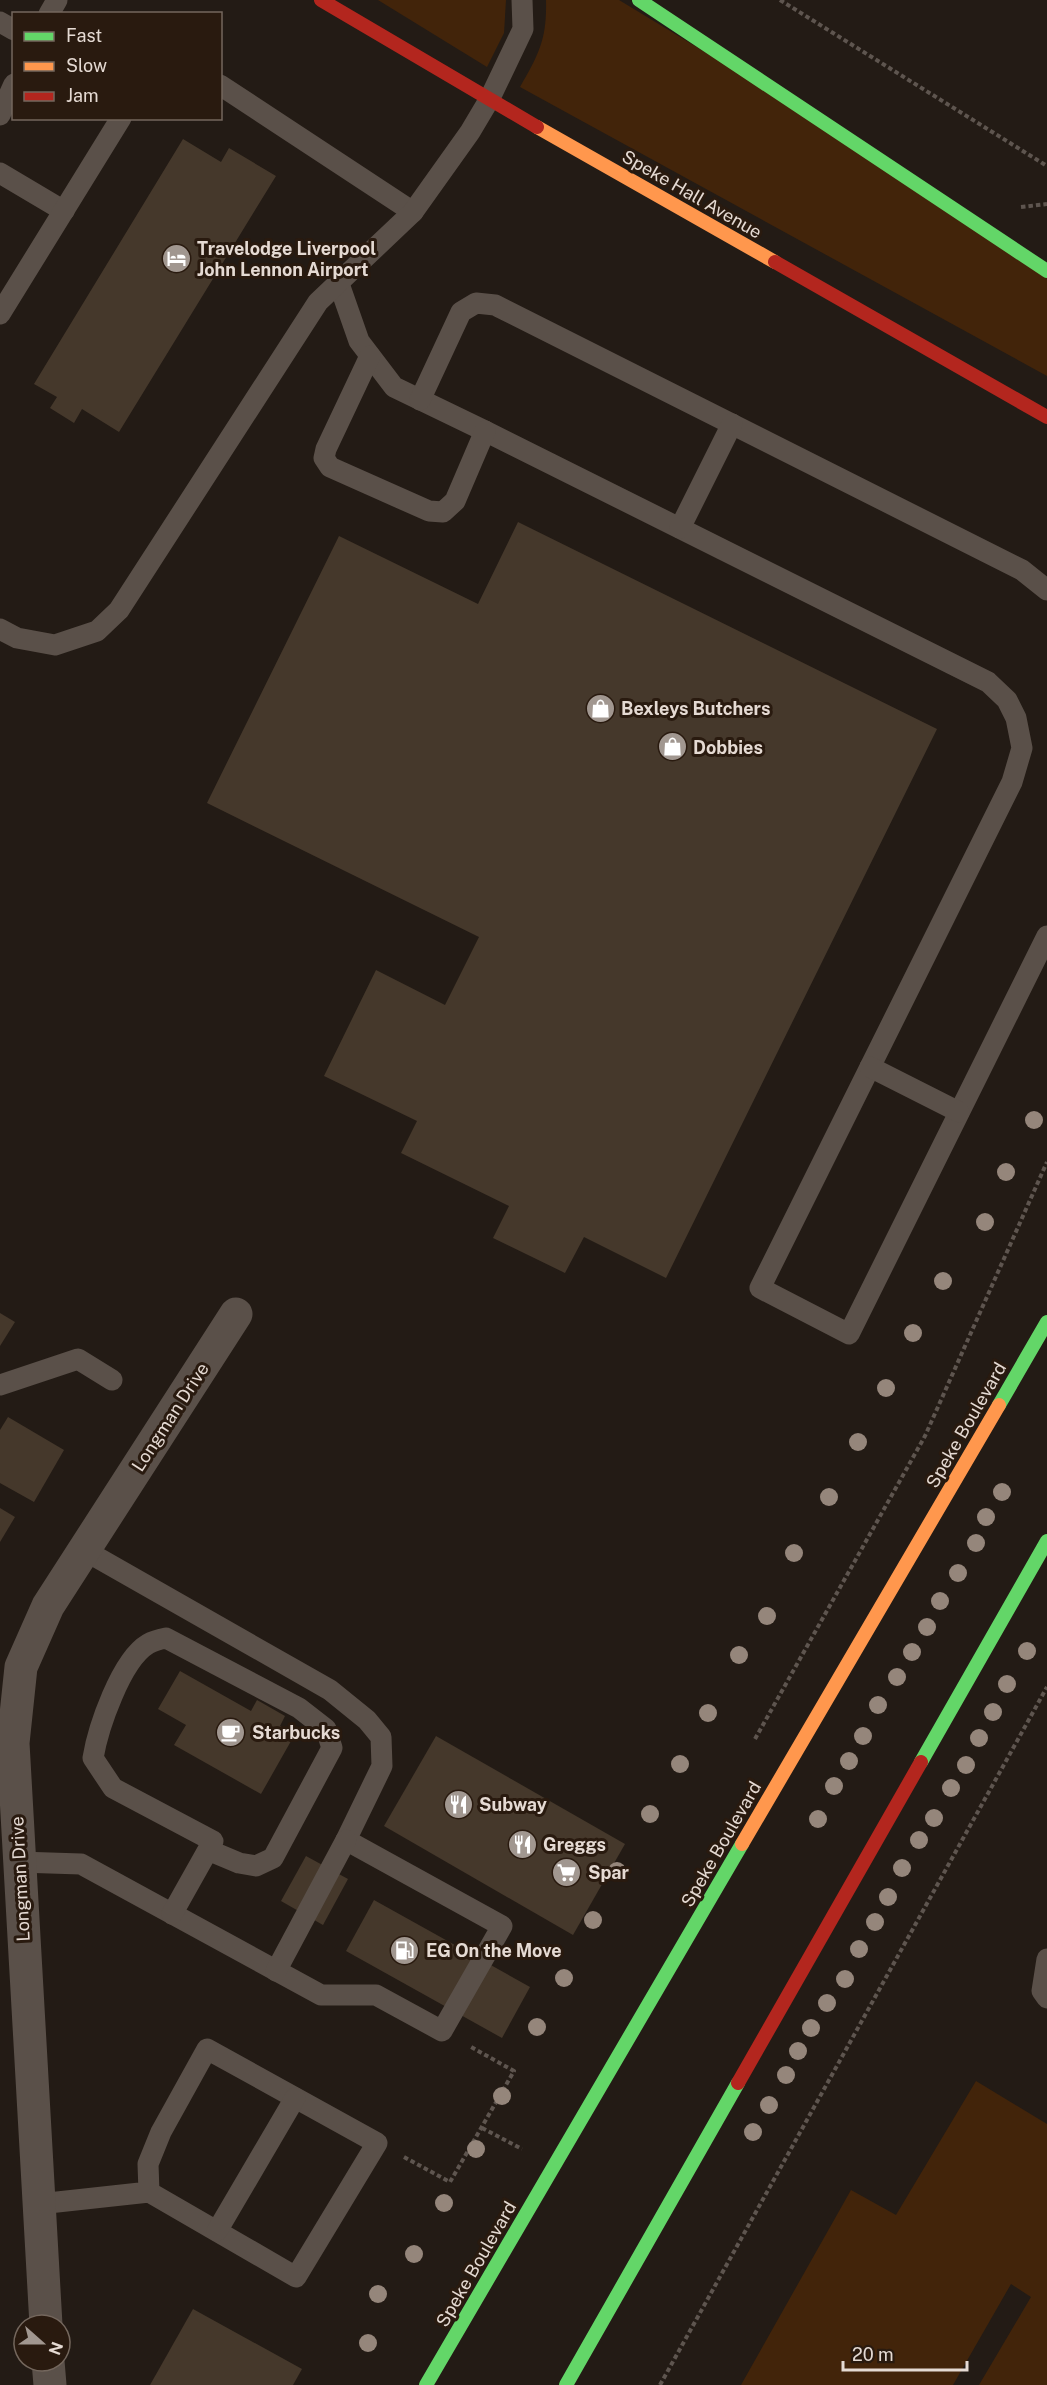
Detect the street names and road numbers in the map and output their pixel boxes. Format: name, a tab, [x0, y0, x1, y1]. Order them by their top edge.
street label: Speke Hall Avenue	[618, 145, 766, 243]
street label: Longman Drive	[127, 1359, 213, 1475]
street label: Speke Boulevard	[922, 1359, 1010, 1491]
street label: Speke Boulevard	[677, 1778, 765, 1910]
street label: Longman Drive	[6, 1816, 34, 1942]
street label: Speke Boulevard	[432, 2198, 520, 2330]

